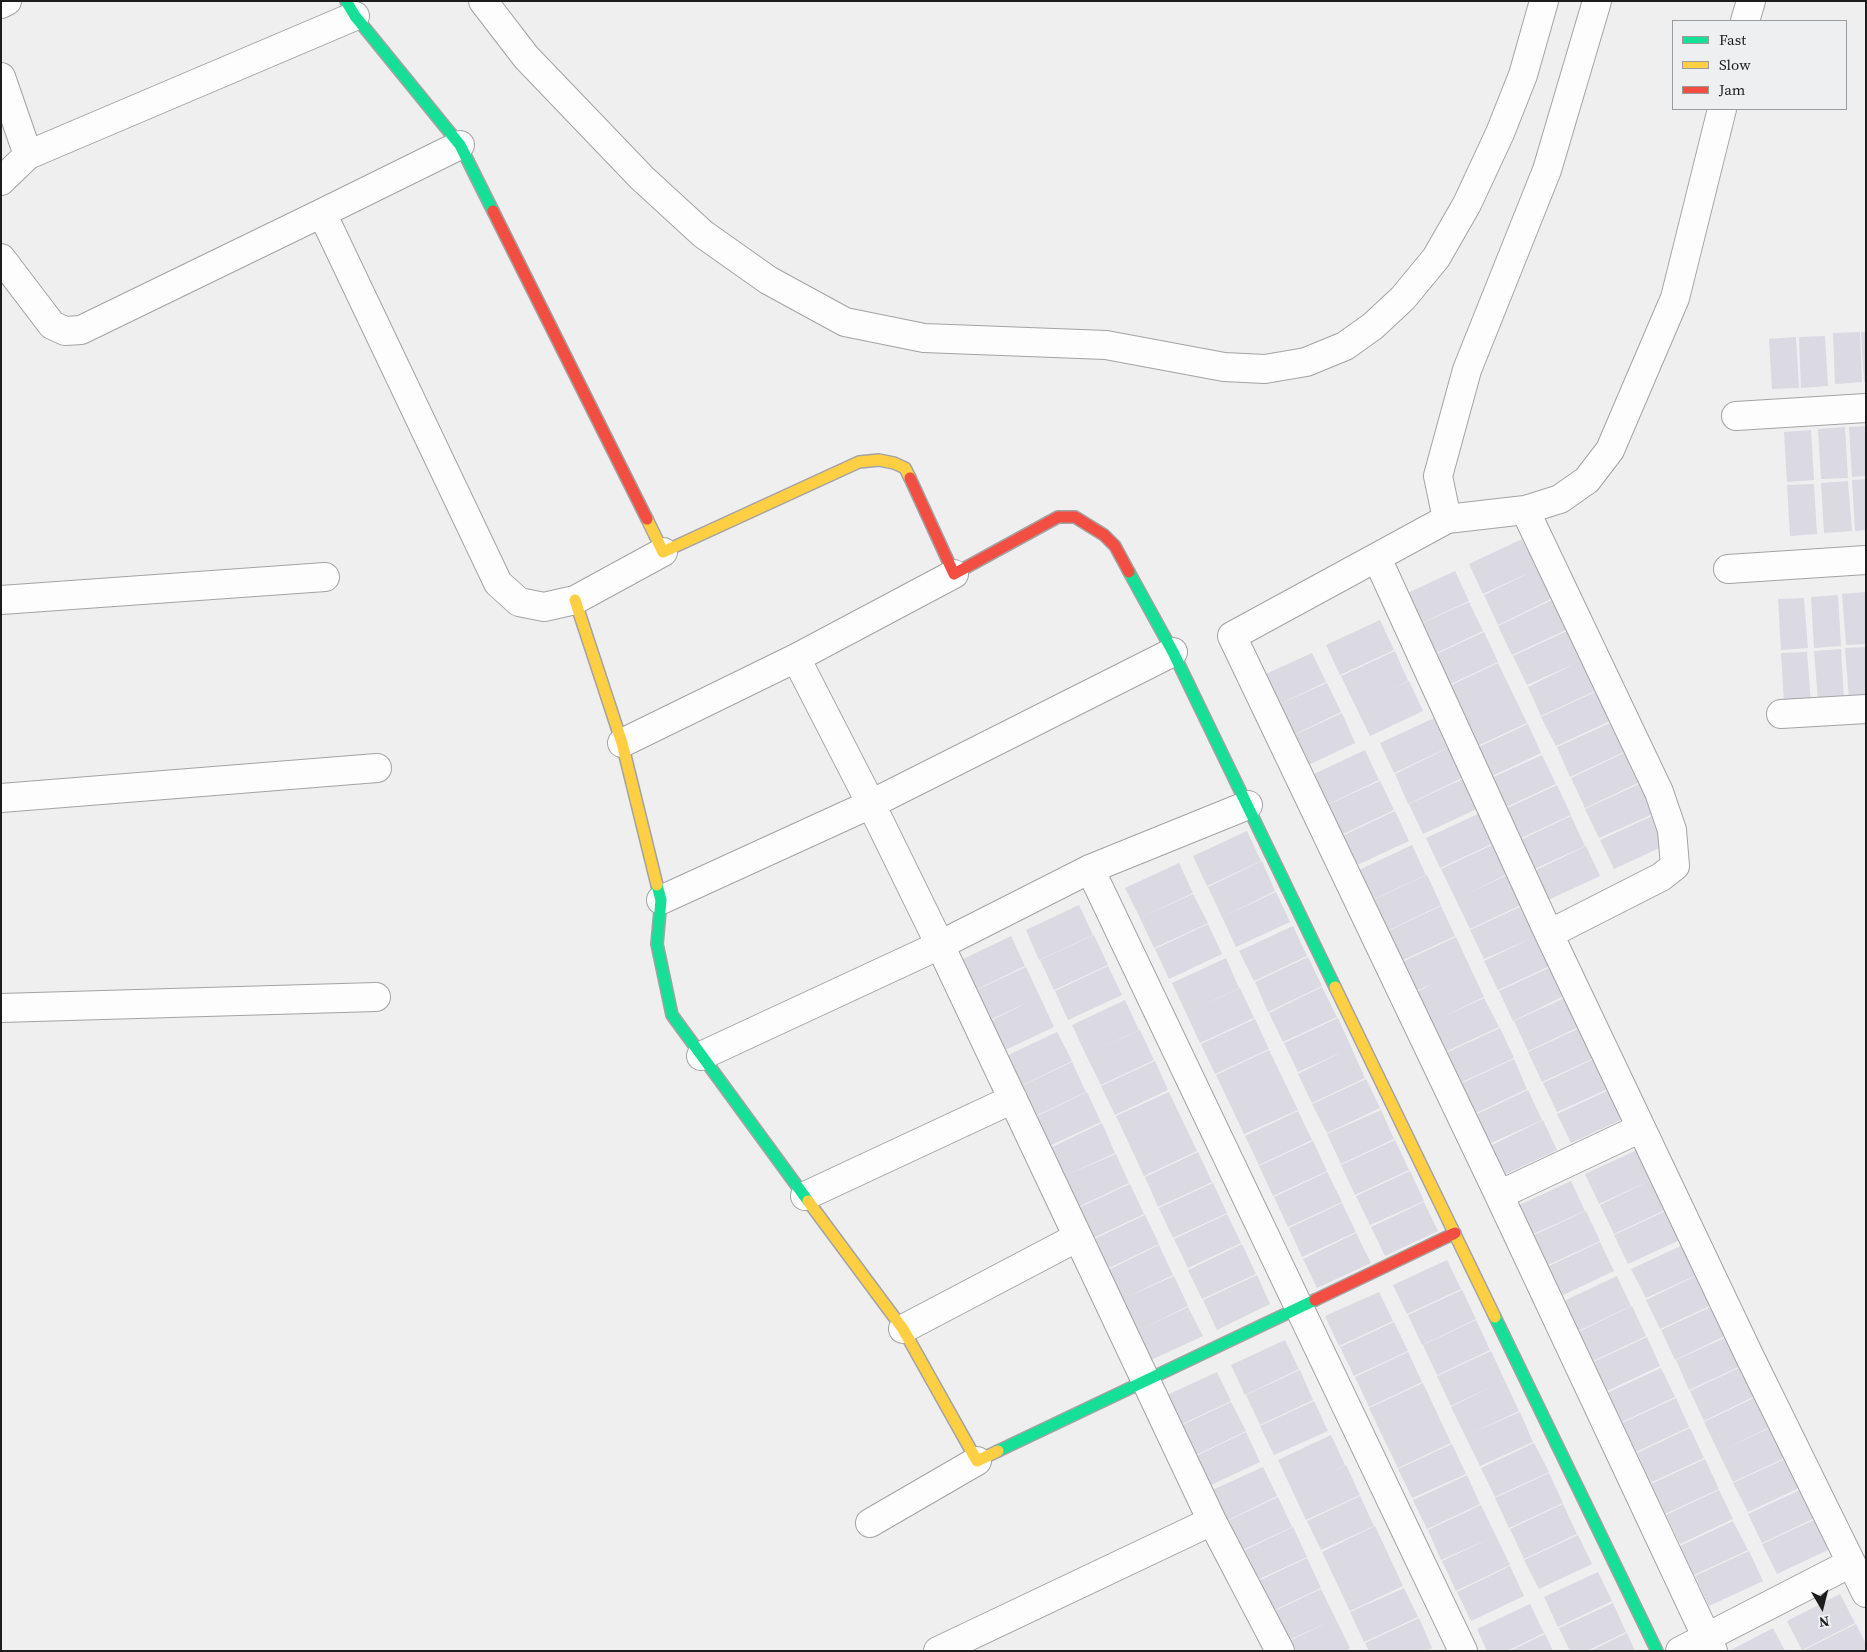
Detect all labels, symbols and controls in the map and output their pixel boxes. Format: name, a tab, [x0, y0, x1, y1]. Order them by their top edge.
legend	[1672, 20, 1847, 110]
text: Fast	[1719, 29, 1746, 50]
text: Slow	[1719, 54, 1751, 75]
text: Jam	[1719, 79, 1745, 100]
north arrow	[1797, 1582, 1847, 1632]
text: N	[1818, 1611, 1831, 1632]

